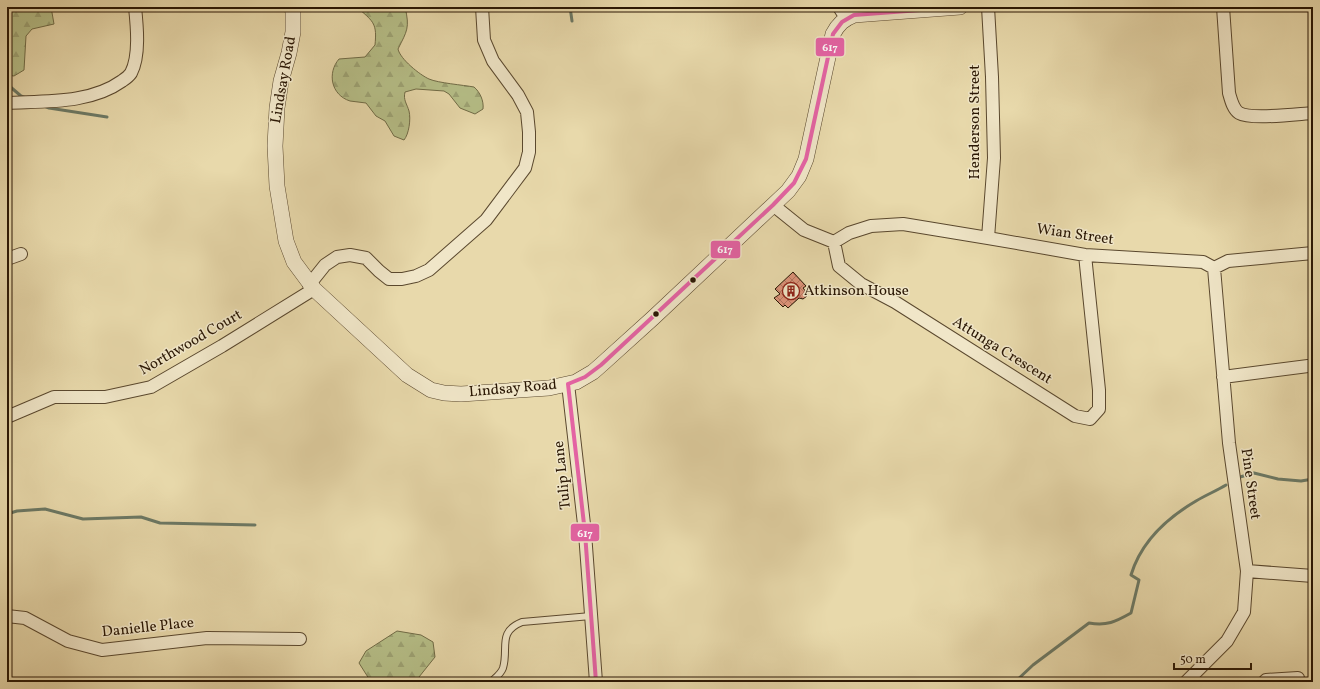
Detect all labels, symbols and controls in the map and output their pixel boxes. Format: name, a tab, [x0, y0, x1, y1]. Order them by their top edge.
street label: Lindsay Road	[266, 35, 302, 125]
line badge: 617	[815, 37, 845, 57]
text: 617	[822, 41, 838, 56]
street label: Henderson Street	[965, 65, 986, 179]
street label: Wian Street	[1035, 219, 1115, 251]
line badge: 617	[710, 240, 741, 259]
text: 617	[717, 243, 733, 258]
unlabelled marker	[688, 275, 698, 285]
building icon: Atkinson House	[781, 281, 801, 301]
place label: Atkinson House	[804, 281, 909, 302]
street label: Northwood Court	[136, 305, 246, 381]
unlabelled marker	[651, 309, 661, 319]
street label: Attunga Crescent	[948, 312, 1056, 390]
street label: Lindsay Road	[468, 375, 558, 403]
street label: Tulip Lane	[549, 440, 577, 510]
street label: Pine Street	[1235, 447, 1265, 521]
line badge: 617	[570, 523, 600, 542]
text: 617	[577, 527, 593, 542]
street label: Danielle Place	[101, 613, 195, 643]
scale bar	[1174, 645, 1251, 671]
text: 50 m	[1180, 652, 1206, 668]

